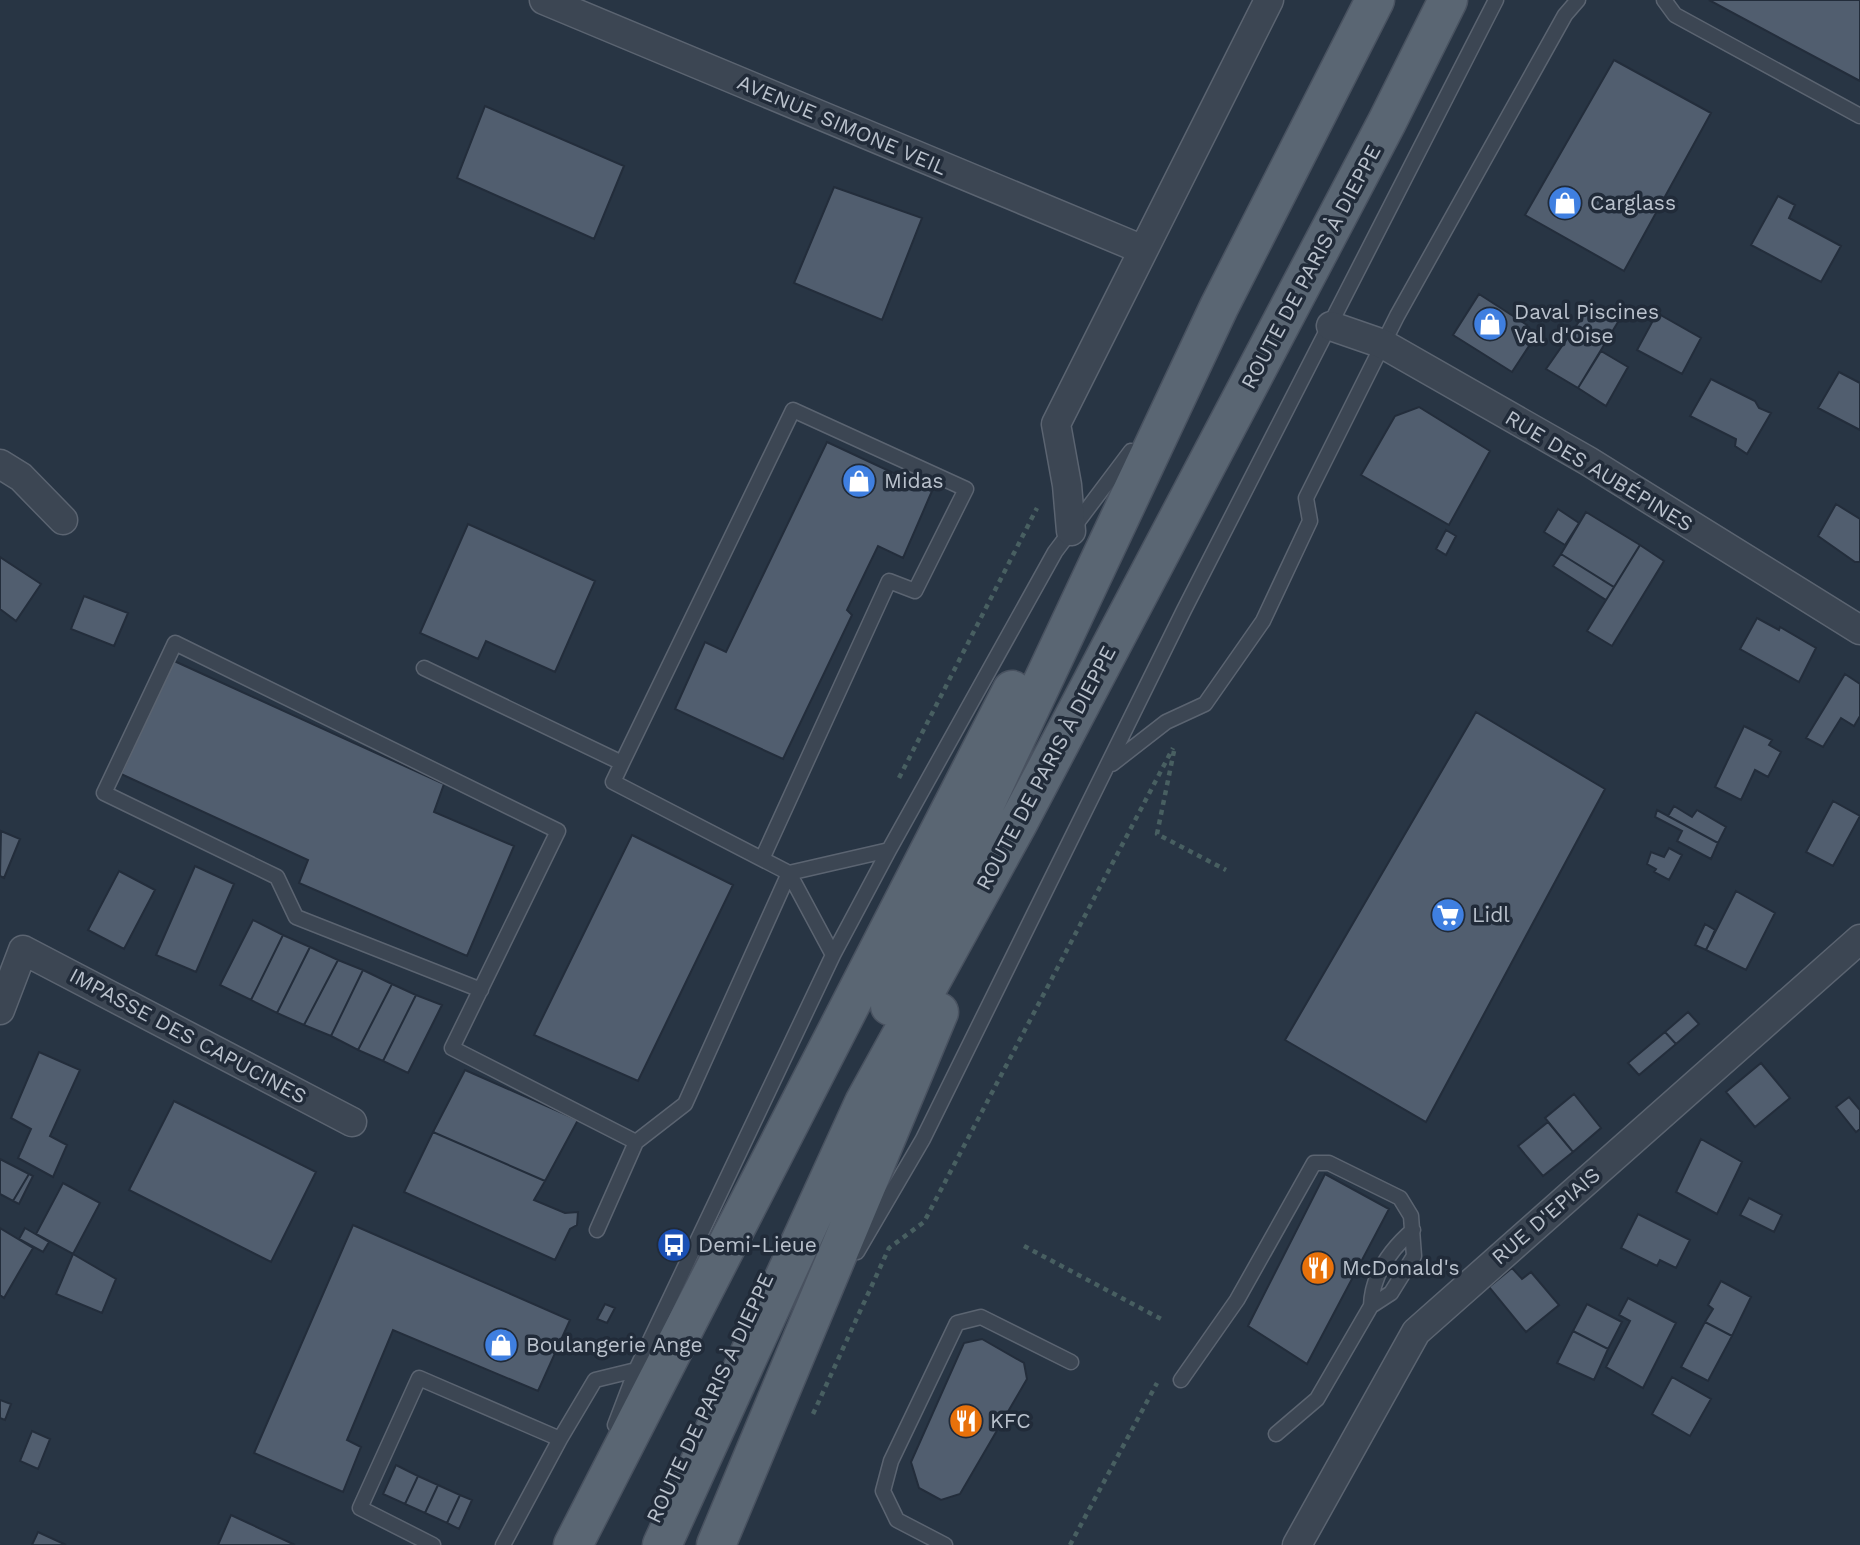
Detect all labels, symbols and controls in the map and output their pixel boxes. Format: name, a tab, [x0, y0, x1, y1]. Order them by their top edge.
street label: AVENUE SIMONE VEIL	[734, 69, 951, 180]
street label: ROUTE DE PARIS À DIEPPE	[1235, 140, 1386, 393]
shop icon: Carglass	[1546, 184, 1584, 222]
place label: Carglass	[1590, 190, 1676, 215]
place label: Daval Piscines Val d'Oise	[1514, 299, 1659, 348]
shop icon: Daval Piscines Val d'Oise	[1471, 305, 1509, 343]
street label: RUE DES AUBÉPINES	[1501, 405, 1698, 536]
shop icon: Midas	[840, 462, 878, 500]
place label: Midas	[884, 468, 944, 493]
street label: ROUTE DE PARIS À DIEPPE	[970, 641, 1121, 894]
supermarket icon: Lidl	[1429, 896, 1467, 934]
place label: Lidl	[1472, 902, 1510, 927]
street label: IMPASSE DES CAPUCINES	[65, 962, 311, 1109]
street label: RUE D'EPIAIS	[1486, 1162, 1605, 1269]
bus stop icon: Demi-Lieue	[655, 1226, 693, 1264]
place label: Demi-Lieue	[698, 1232, 817, 1257]
restaurant icon: McDonald's	[1299, 1249, 1337, 1287]
place label: McDonald's	[1342, 1255, 1459, 1280]
street label: ROUTE DE PARIS À DIEPPE	[641, 1269, 779, 1527]
shop icon: Boulangerie Ange	[482, 1326, 520, 1364]
place label: Boulangerie Ange	[526, 1332, 703, 1357]
restaurant icon: KFC	[947, 1402, 985, 1440]
place label: KFC	[990, 1408, 1031, 1433]

